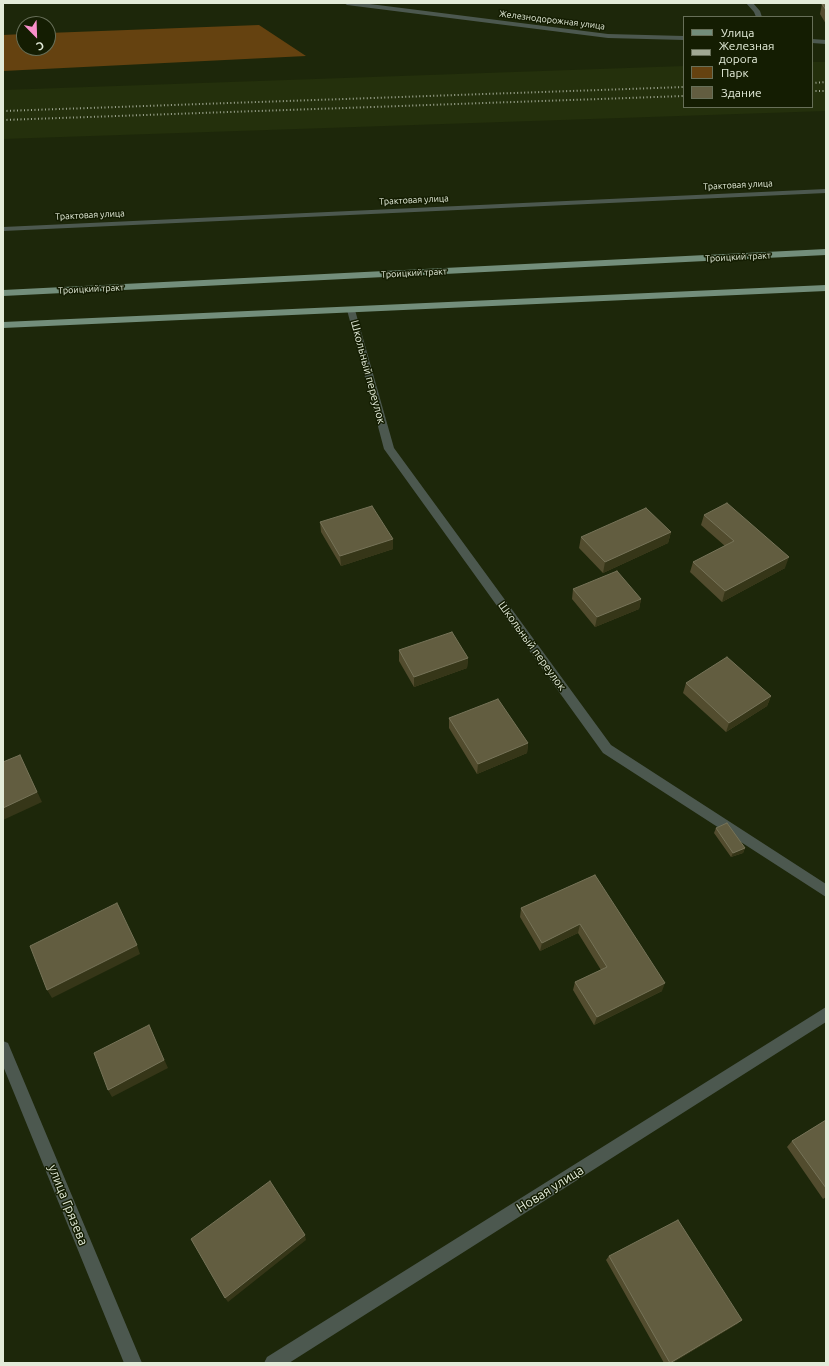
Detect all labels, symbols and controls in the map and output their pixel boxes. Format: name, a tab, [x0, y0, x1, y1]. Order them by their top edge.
street label: Железнодорожная улица	[498, 8, 606, 32]
north arrow	[16, 16, 56, 56]
legend	[683, 16, 813, 108]
text: Улица	[721, 26, 754, 39]
text: С	[35, 39, 46, 53]
text: Железная дорога	[719, 39, 775, 65]
text: Парк	[721, 66, 749, 79]
text: Здание	[721, 86, 762, 99]
street label: Трактовая улица	[703, 178, 773, 192]
street label: Трактовая улица	[379, 193, 449, 207]
street label: Трактовая улица	[55, 208, 125, 222]
street label: Троицкий тракт	[705, 250, 771, 264]
street label: Троицкий тракт	[381, 266, 447, 280]
street label: Троицкий тракт	[58, 282, 124, 296]
street label: Школьный переулок	[348, 319, 388, 425]
street label: Школьный переулок	[495, 599, 569, 693]
street label: улица Грязева	[45, 1162, 91, 1248]
street label: Новая улица	[514, 1162, 586, 1216]

